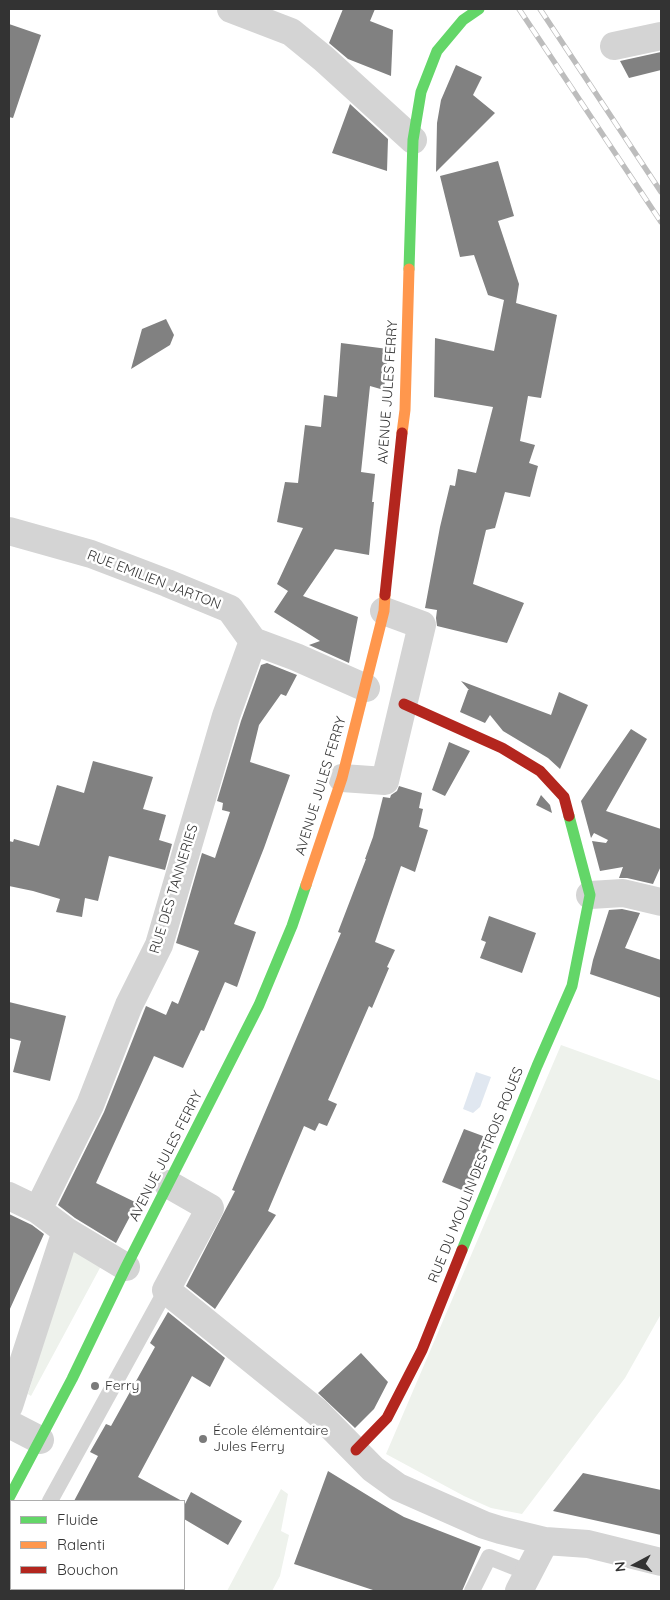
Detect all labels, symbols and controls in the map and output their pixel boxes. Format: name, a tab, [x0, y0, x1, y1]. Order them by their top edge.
street label: AVENUE JULES FERRY	[375, 319, 401, 465]
street label: RUE EMILIEN JARTON	[85, 547, 223, 613]
street label: AVENUE JULES FERRY	[292, 715, 350, 857]
street label: RUE DES TANNERIES	[146, 822, 202, 956]
street label: RUE DU MOULIN DES TROIS ROUES	[425, 1065, 527, 1285]
street label: AVENUE JULES FERRY	[126, 1088, 206, 1224]
place label: Ferry	[105, 1378, 139, 1394]
marker: Ferry	[89, 1380, 101, 1392]
place label: École élémentaire Jules Ferry	[213, 1423, 328, 1455]
marker: École élémentaire Jules Ferry	[197, 1433, 209, 1445]
legend	[10, 1500, 185, 1590]
text: Fluide	[57, 1510, 98, 1529]
text: Ralenti	[57, 1535, 105, 1554]
north arrow	[610, 1540, 660, 1590]
text: Bouchon	[57, 1560, 118, 1579]
text: N	[611, 1561, 630, 1573]

